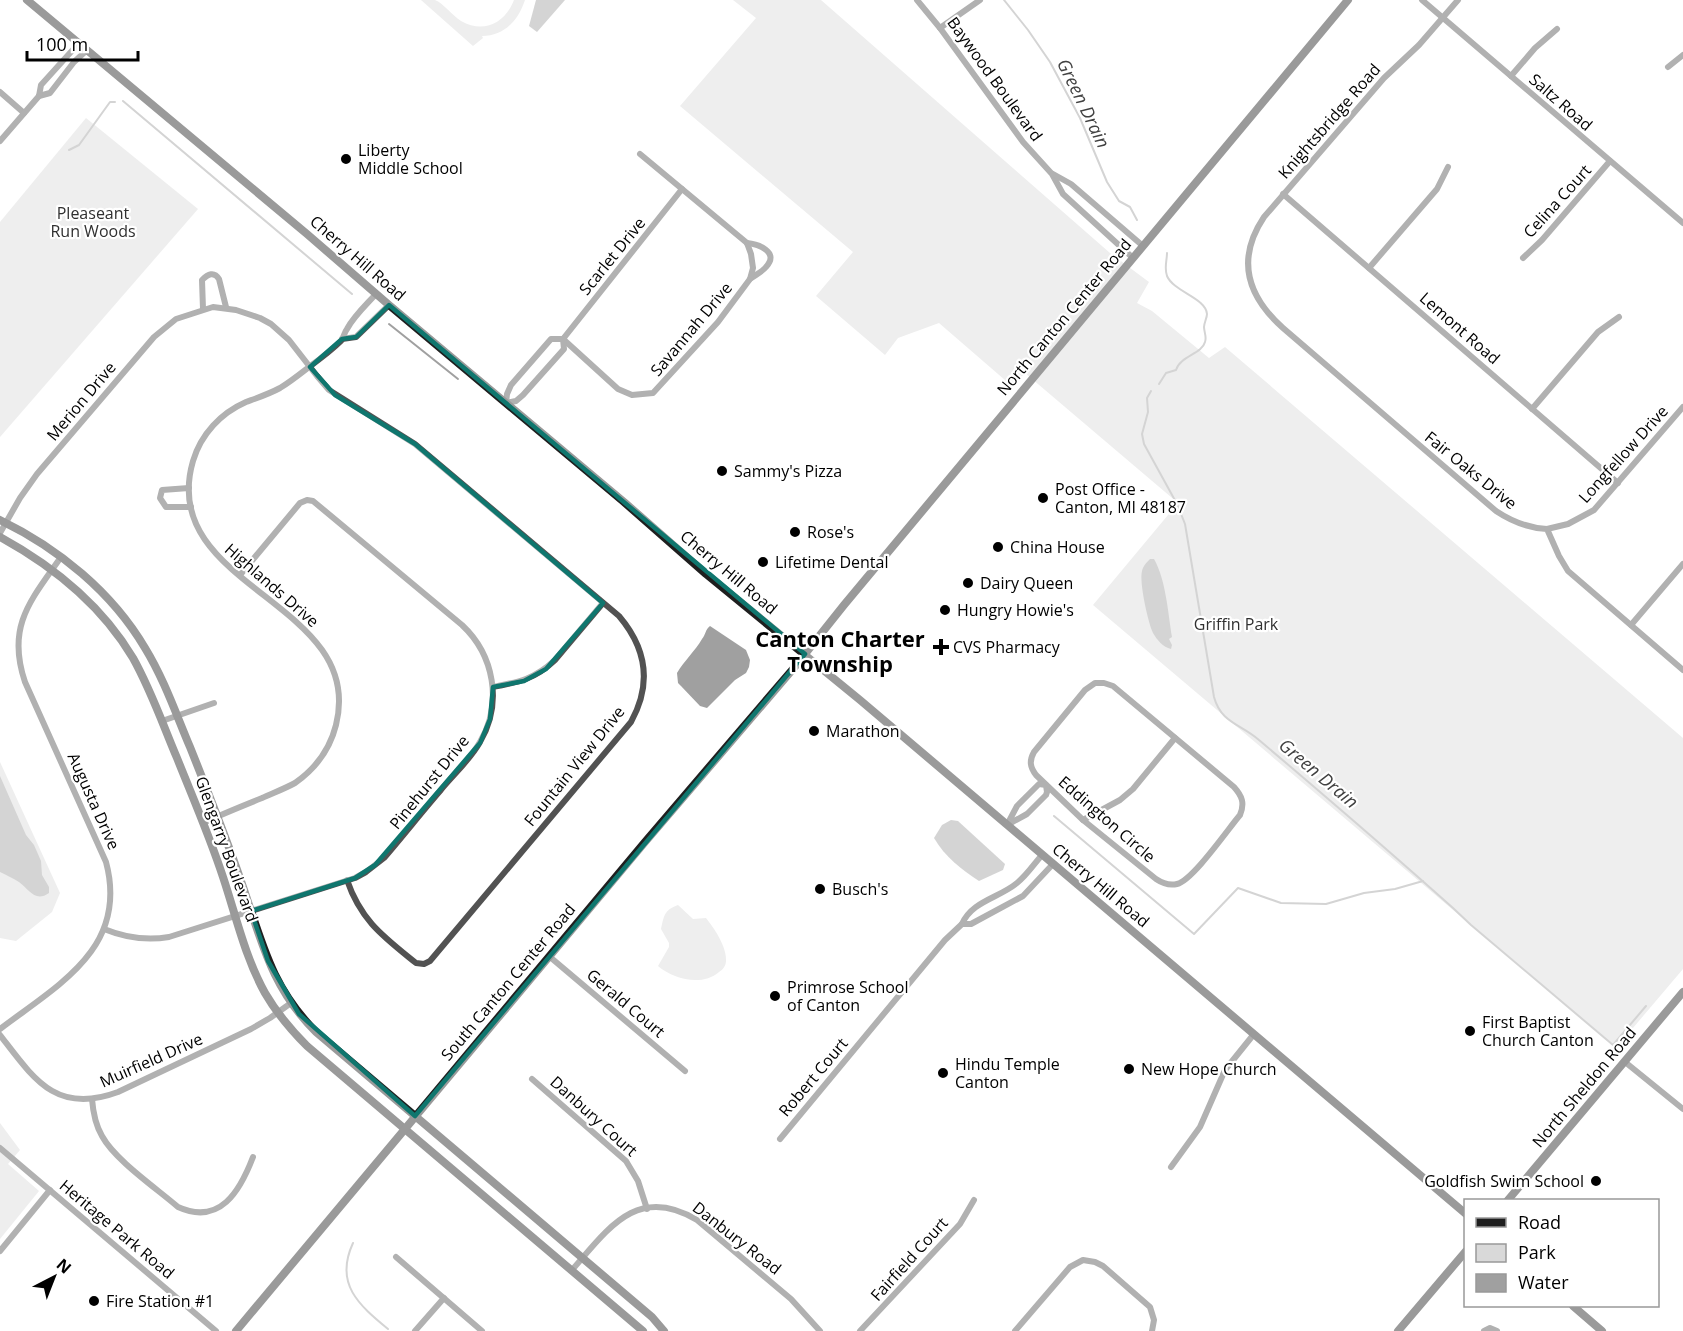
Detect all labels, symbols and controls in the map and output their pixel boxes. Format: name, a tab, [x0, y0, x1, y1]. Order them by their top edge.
street label: Baywood Boulevard	[942, 12, 1048, 146]
scale bar	[27, 24, 138, 62]
text: 100 m	[36, 32, 88, 56]
water label: Green Drain	[1052, 54, 1116, 152]
street label: Knightsbridge Road	[1273, 59, 1385, 183]
street label: Saltz Road	[1525, 68, 1597, 136]
place label: Liberty Middle School	[358, 139, 463, 179]
marker: Liberty Middle School	[339, 152, 353, 166]
street label: Celina Court	[1518, 159, 1596, 242]
park label: Pleaseant Run Woods	[50, 202, 136, 242]
street label: Cherry Hill Road	[305, 210, 411, 306]
street label: Scarlet Drive	[574, 213, 650, 299]
street label: North Canton Center Road	[992, 234, 1136, 400]
street label: Savannah Drive	[645, 277, 737, 381]
street label: Lemont Road	[1415, 287, 1505, 369]
street label: Merion Drive	[41, 357, 121, 445]
street label: Longfellow Drive	[1573, 400, 1673, 508]
street label: Fair Oaks Drive	[1420, 426, 1522, 514]
place label: Sammy's Pizza	[734, 460, 842, 482]
marker: Sammy's Pizza	[715, 464, 729, 478]
place label: Post Office - Canton, MI 48187	[1055, 478, 1186, 518]
marker: Post Office - Canton, MI 48187	[1036, 491, 1050, 505]
place label: Rose's	[807, 521, 854, 543]
street label: Cherry Hill Road	[676, 525, 782, 619]
marker: Rose's	[788, 525, 802, 539]
place label: China House	[1010, 536, 1105, 558]
street label: Highlands Drive	[220, 538, 324, 632]
marker: China House	[991, 540, 1005, 554]
place label: Lifetime Dental	[775, 551, 889, 573]
marker: Lifetime Dental	[756, 555, 770, 569]
place label: Dairy Queen	[980, 572, 1073, 594]
marker: Dairy Queen	[961, 576, 975, 590]
place label: Hungry Howie's	[957, 599, 1074, 621]
marker: Hungry Howie's	[938, 603, 952, 617]
park label: Griffin Park	[1194, 613, 1279, 635]
district label: Canton Charter Township	[755, 623, 925, 678]
place label: CVS Pharmacy	[953, 636, 1061, 658]
marker: CVS Pharmacy	[934, 640, 948, 654]
street label: Fountain View Drive	[519, 701, 629, 831]
place label: Marathon	[826, 720, 900, 742]
marker: Marathon	[807, 724, 821, 738]
street label: Pinehurst Drive	[384, 730, 474, 834]
water label: Green Drain	[1274, 733, 1364, 813]
street label: Augusta Drive	[63, 749, 125, 853]
street label: Eddington Circle	[1054, 771, 1160, 867]
street label: Glengarry Boulevard	[190, 773, 264, 925]
street label: Cherry Hill Road	[1048, 838, 1154, 932]
place label: Busch's	[832, 878, 888, 900]
marker: Busch's	[813, 882, 827, 896]
street label: South Canton Center Road	[436, 899, 580, 1065]
street label: Gerald Court	[582, 964, 670, 1042]
place label: Primrose School of Canton	[787, 976, 908, 1016]
marker: Primrose School of Canton	[768, 989, 782, 1003]
place label: First Baptist Church Canton	[1482, 1011, 1594, 1051]
street label: North Sheldon Road	[1527, 1022, 1641, 1152]
marker: First Baptist Church Canton	[1463, 1024, 1477, 1038]
street label: Muirfield Drive	[96, 1028, 206, 1092]
street label: Robert Court	[774, 1033, 853, 1121]
place label: Hindu Temple Canton	[955, 1053, 1060, 1093]
place label: New Hope Church	[1141, 1058, 1277, 1080]
marker: New Hope Church	[1122, 1062, 1136, 1076]
marker: Hindu Temple Canton	[936, 1066, 950, 1080]
street label: Danbury Court	[546, 1071, 643, 1161]
place label: Goldfish Swim School	[1424, 1170, 1584, 1192]
street label: Heritage Park Road	[55, 1174, 179, 1284]
marker: Goldfish Swim School	[1589, 1174, 1603, 1188]
street label: Danbury Road	[688, 1196, 786, 1280]
legend	[1464, 1199, 1659, 1307]
text: Road	[1518, 1210, 1561, 1234]
street label: Fairfield Court	[865, 1212, 953, 1306]
text: Park	[1518, 1240, 1556, 1264]
north arrow	[24, 1247, 84, 1307]
text: N	[52, 1253, 76, 1278]
text: Water	[1518, 1270, 1569, 1294]
place label: Fire Station #1	[106, 1290, 214, 1312]
marker: Fire Station #1	[87, 1294, 101, 1308]

